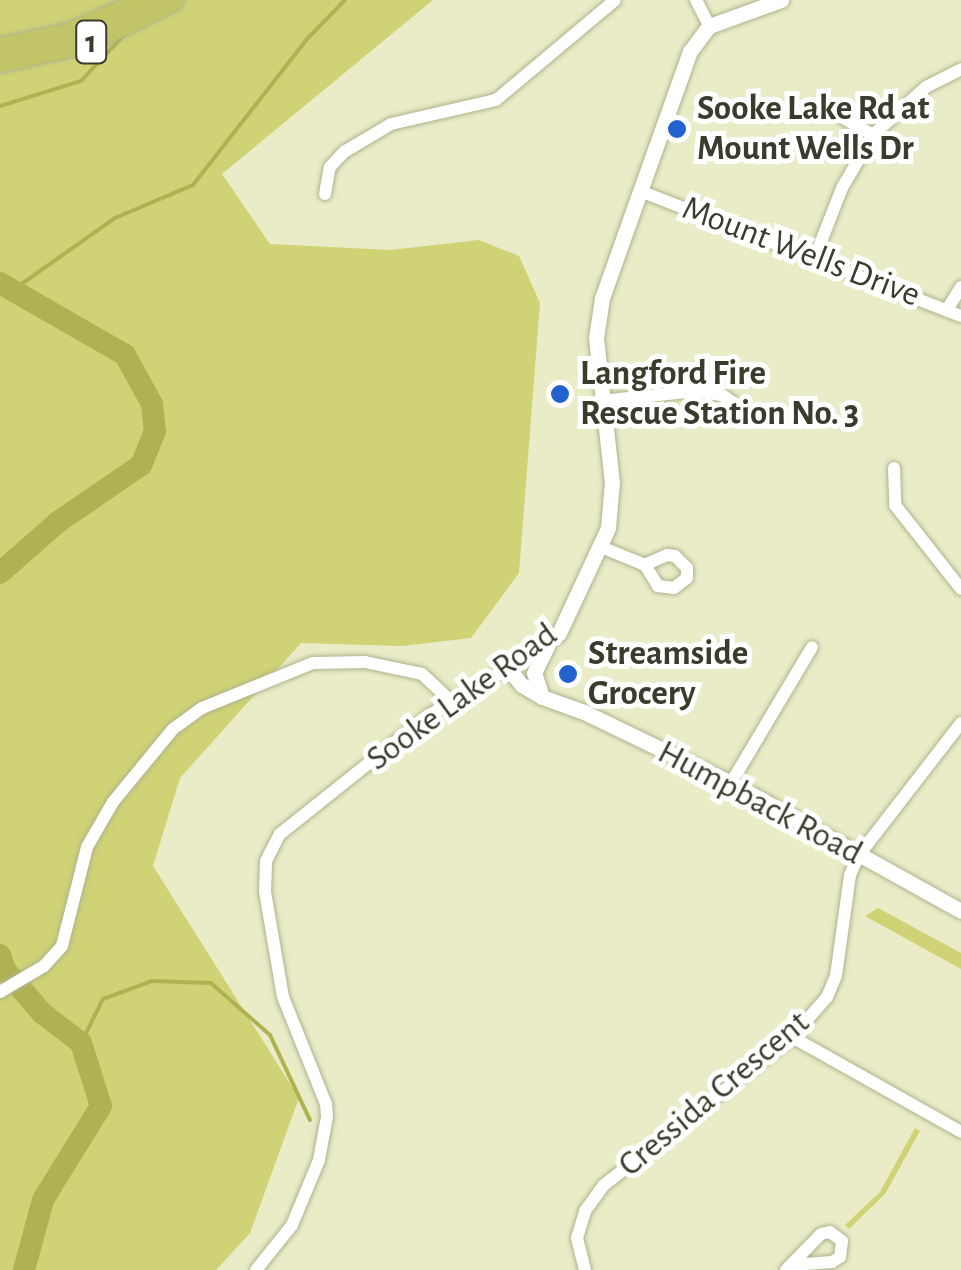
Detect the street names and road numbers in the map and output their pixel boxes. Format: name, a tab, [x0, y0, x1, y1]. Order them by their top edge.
road number: 1	[74, 15, 108, 69]
street label: Mount Wells Drive	[676, 187, 926, 317]
street label: Sooke Lake Road	[359, 614, 565, 780]
street label: Humpback Road	[650, 731, 870, 875]
street label: Cressida Crescent	[610, 1002, 818, 1186]

